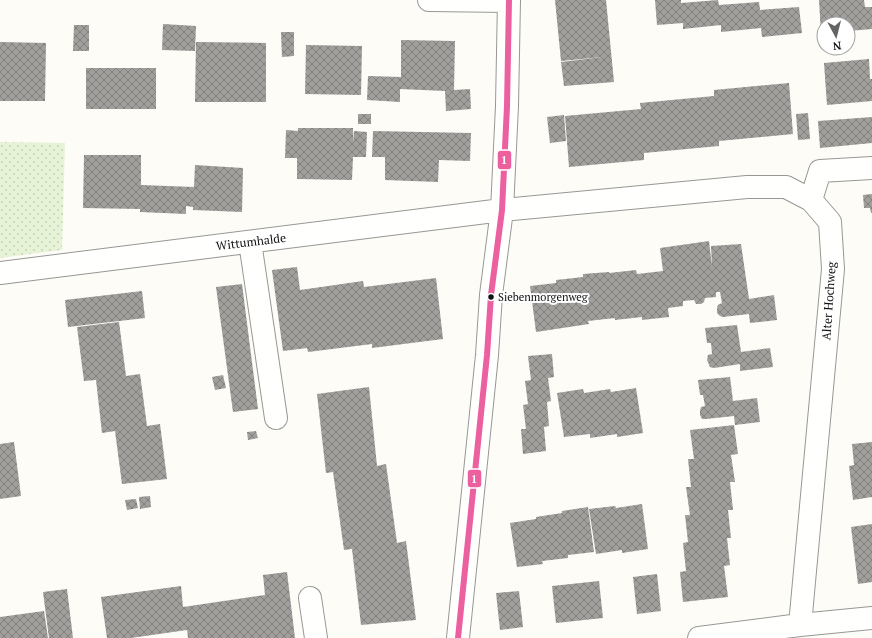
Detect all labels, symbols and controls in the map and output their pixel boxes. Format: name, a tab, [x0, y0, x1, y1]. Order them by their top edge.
north arrow	[816, 16, 856, 56]
text: N	[832, 38, 842, 53]
line badge: 1	[497, 150, 512, 170]
text: 1	[501, 153, 507, 167]
street label: Wittumhalde	[215, 230, 287, 253]
street label: Alter Hochweg	[818, 260, 839, 341]
place label: Siebenmorgenweg	[498, 290, 588, 304]
marker: Siebenmorgenweg	[486, 292, 496, 302]
line badge: 1	[467, 469, 482, 488]
text: 1	[471, 472, 477, 486]

